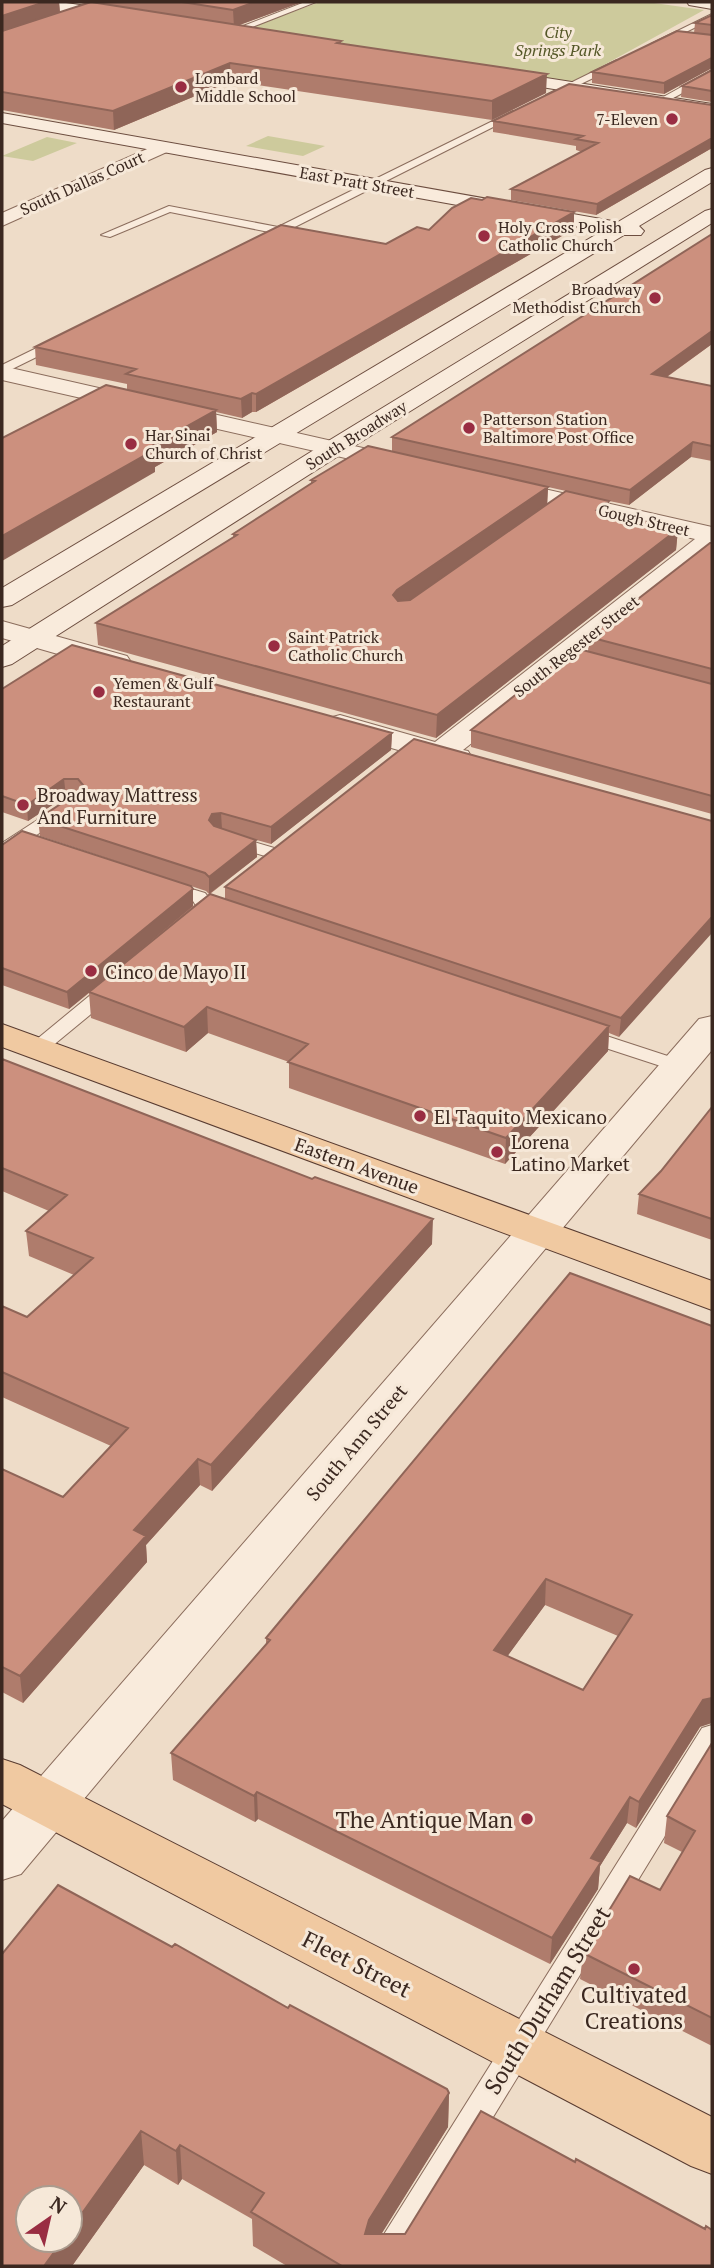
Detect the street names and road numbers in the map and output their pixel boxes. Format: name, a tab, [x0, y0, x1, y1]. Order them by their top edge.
street label: South Dallas Court	[16, 146, 148, 220]
street label: East Pratt Street	[298, 161, 416, 203]
street label: South Broadway	[301, 395, 412, 475]
street label: Gough Street	[596, 499, 692, 541]
street label: South Regester Street	[509, 590, 643, 702]
street label: Eastern Avenue	[291, 1131, 423, 1199]
street label: South Ann Street	[300, 1378, 412, 1506]
street label: South Durham Street	[477, 1900, 618, 2100]
street label: Fleet Street	[297, 1923, 417, 2005]

